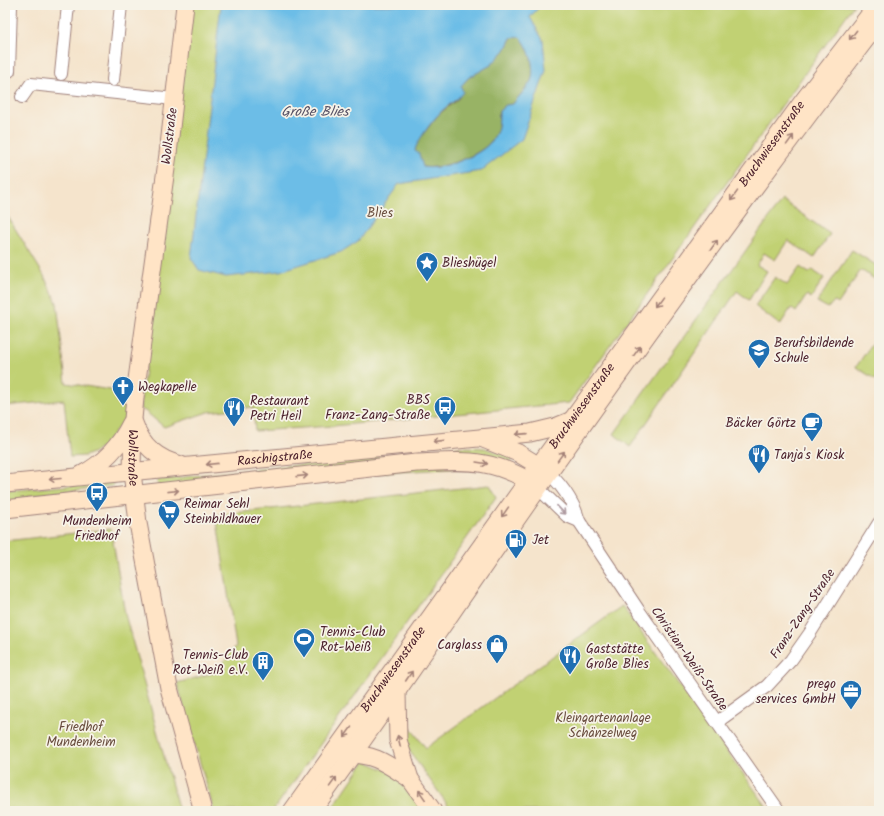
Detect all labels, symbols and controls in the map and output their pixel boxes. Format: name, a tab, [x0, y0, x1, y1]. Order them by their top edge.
one-way arrow	[849, 30, 857, 41]
street label: Bruchwiesenstraße	[734, 96, 811, 191]
water label: Große Blies	[281, 101, 351, 123]
street label: Wollstraße	[156, 106, 184, 165]
one-way arrow	[786, 135, 794, 146]
one-way arrow	[730, 191, 738, 202]
park label: Blies	[367, 203, 393, 224]
one-way arrow	[710, 240, 718, 251]
place icon: Blieshügel	[414, 250, 440, 283]
place label: Blieshügel	[442, 253, 496, 274]
one-way arrow	[654, 296, 662, 307]
place label: Berufsbildende Schule	[774, 333, 854, 369]
school or university icon: Berufsbildende Schule	[746, 337, 772, 370]
one-way arrow	[633, 345, 642, 356]
street label: Bruchwiesenstraße	[543, 358, 621, 454]
church icon: Wegkapelle	[110, 374, 136, 407]
place label: Wegkapelle	[138, 377, 197, 398]
place label: BBS Franz-Zang-Straße	[325, 390, 430, 426]
place label: Restaurant Petri Heil	[250, 391, 310, 427]
bus stop icon: BBS Franz-Zang-Straße	[432, 394, 458, 427]
restaurant icon: Restaurant Petri Heil	[221, 395, 247, 428]
cafe icon: Bäcker Görtz	[799, 410, 825, 443]
place label: Bäcker Görtz	[725, 413, 796, 434]
street label: Wollstraße	[121, 429, 144, 487]
one-way arrow	[515, 430, 528, 437]
one-way arrow	[433, 437, 446, 445]
restaurant icon: Tanja's Kiosk	[746, 442, 772, 475]
street label: Raschigstraße	[236, 444, 314, 472]
place label: Tanja's Kiosk	[774, 445, 845, 466]
one-way arrow	[557, 451, 565, 462]
one-way arrow	[475, 459, 488, 467]
one-way arrow	[206, 460, 219, 468]
one-way arrow	[295, 472, 308, 480]
one-way arrow	[48, 476, 61, 483]
bus stop icon: Mundenheim Friedhof	[84, 480, 110, 513]
one-way arrow	[166, 487, 179, 495]
place label: Reimar Sehl Steinbildhauer	[184, 494, 262, 530]
supermarket icon: Reimar Sehl Steinbildhauer	[156, 498, 182, 531]
one-way arrow	[557, 505, 566, 515]
one-way arrow	[501, 507, 509, 518]
place label: Mundenheim Friedhof	[63, 511, 131, 547]
fuel station icon: Jet	[503, 527, 529, 560]
place label: Jet	[532, 530, 550, 551]
street label: Franz-Zang-Straße	[765, 565, 841, 663]
street label: Christian-Weiß-Straße	[645, 602, 733, 716]
place label: Tennis-Club Rot-Weiß	[320, 622, 385, 658]
street label: Bruchwiesenstraße	[355, 622, 431, 717]
sports icon: Tennis-Club Rot-Weiß	[291, 626, 317, 659]
shop icon: Carglass	[484, 632, 510, 665]
place label: Carglass	[437, 635, 482, 656]
place label: Gaststätte Große Blies	[586, 639, 649, 675]
restaurant icon: Gaststätte Große Blies	[557, 643, 583, 676]
place label: Tennis-Club Rot-Weiß e.V.	[173, 645, 248, 681]
building icon: Tennis-Club Rot-Weiß e.V.	[250, 649, 276, 682]
one-way arrow	[405, 671, 413, 682]
place label: prego services GmbH	[756, 674, 836, 710]
office icon: prego services GmbH	[838, 678, 864, 711]
park label: Kleingartenanlage Schänzelweg	[555, 708, 651, 744]
park label: Friedhof Mundenheim	[47, 717, 115, 753]
one-way arrow	[344, 727, 353, 738]
one-way arrow	[395, 735, 402, 748]
one-way arrow	[329, 777, 337, 788]
one-way arrow	[418, 790, 426, 801]

